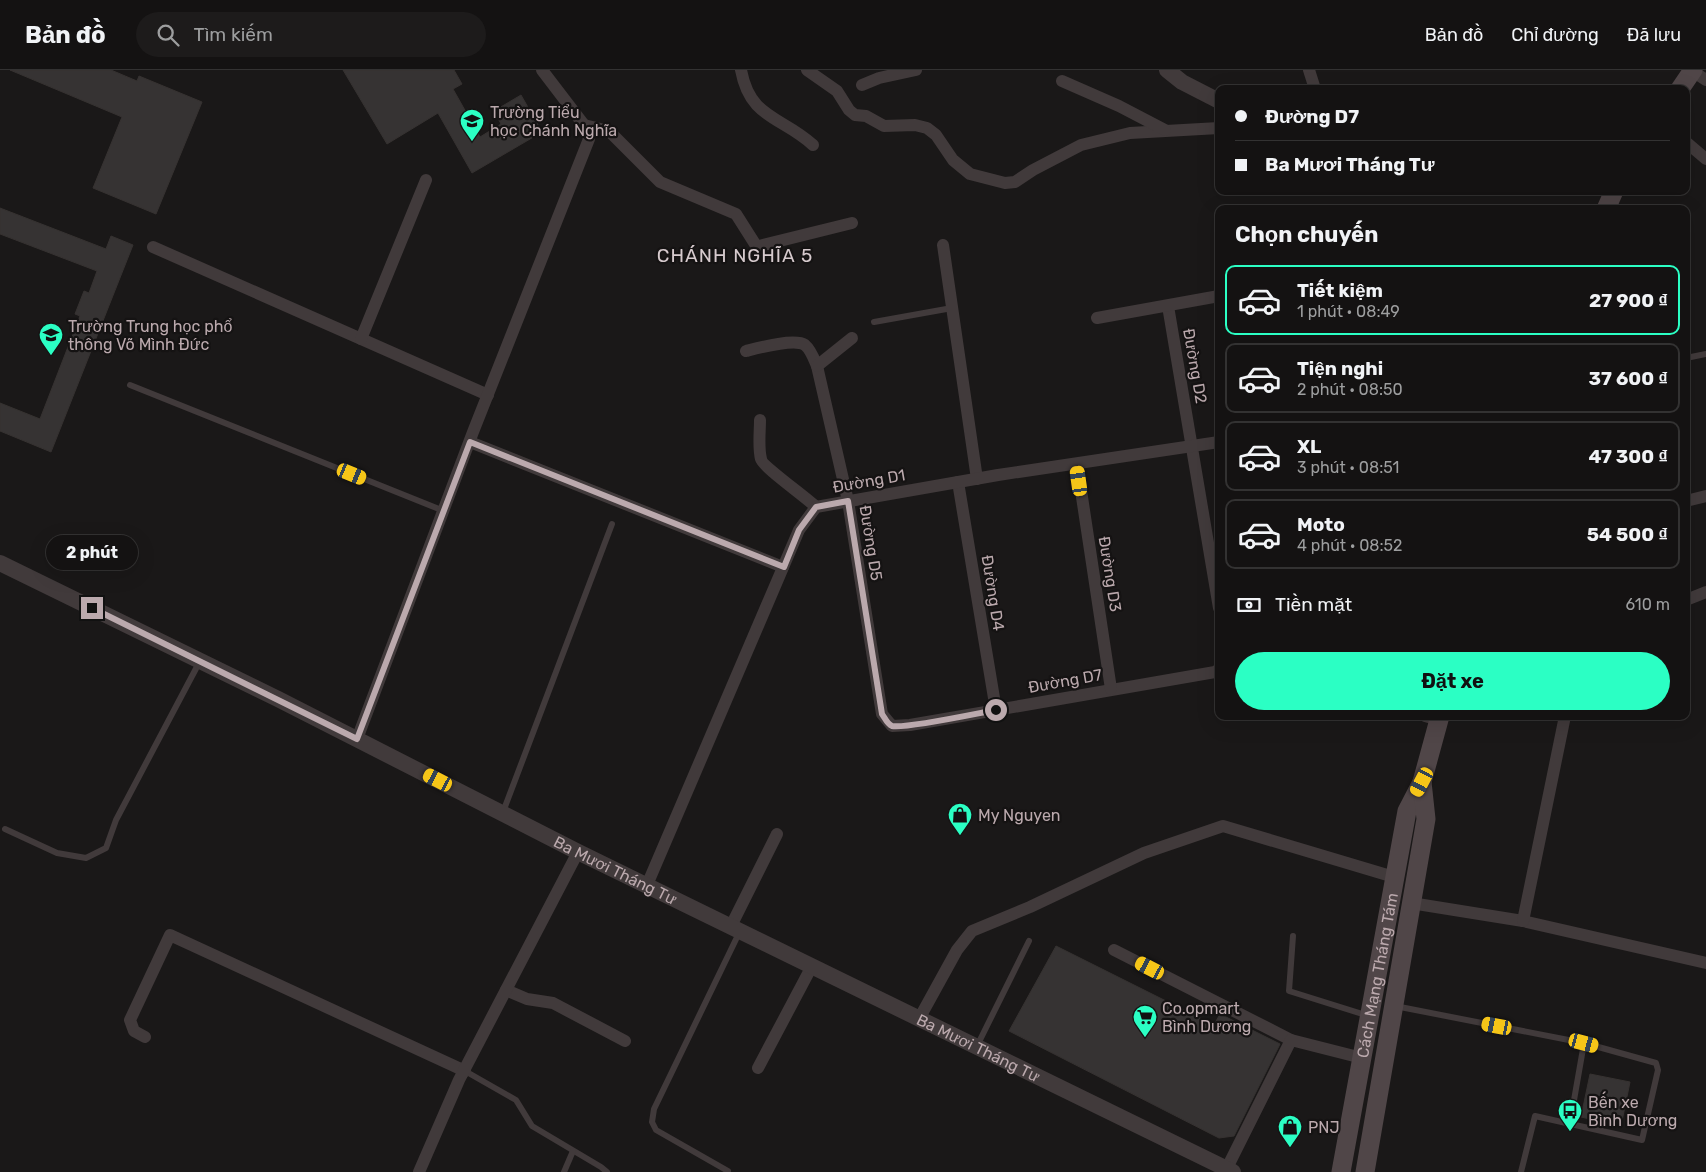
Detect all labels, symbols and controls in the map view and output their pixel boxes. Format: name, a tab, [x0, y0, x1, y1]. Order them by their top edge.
search box	[136, 12, 486, 57]
text: Bản đồ	[25, 21, 106, 49]
icon: search	[154, 21, 182, 49]
text: Tìm kiếm	[194, 23, 273, 46]
text: Bản đồ	[1425, 24, 1483, 46]
text: Chỉ đường	[1511, 24, 1599, 46]
text: Đã lưu	[1627, 24, 1681, 46]
place label: Trường Tiểu học Chánh Nghĩa	[490, 103, 617, 140]
text: Đường D7	[1265, 105, 1359, 128]
school or university icon: Trường Tiểu học Chánh Nghĩa	[459, 108, 485, 142]
text: Ba Mươi Tháng Tư	[1265, 153, 1435, 176]
text: Chọn chuyến	[1235, 221, 1378, 248]
district label: CHÁNH NGHĨA 5	[657, 244, 813, 267]
icon: car	[1237, 278, 1282, 323]
text: Tiết kiệm	[1297, 279, 1383, 302]
text: 27 900 ₫	[1589, 289, 1668, 312]
text: 1 phút · 08:49	[1297, 302, 1400, 321]
place label: Trường Trung học phổ thông Võ Mình Đức	[68, 317, 233, 354]
school or university icon: Trường Trung học phổ thông Võ Mình Đức	[38, 322, 64, 356]
street label: Đường D2	[1179, 327, 1211, 405]
icon: car	[1237, 356, 1282, 401]
text: Tiện nghi	[1297, 357, 1383, 380]
text: 37 600 ₫	[1589, 367, 1668, 390]
text: 2 phút · 08:50	[1297, 380, 1403, 399]
icon: car	[1237, 434, 1282, 479]
text: XL	[1297, 435, 1321, 458]
text: 47 300 ₫	[1588, 445, 1668, 468]
text: 3 phút · 08:51	[1297, 458, 1399, 477]
car	[335, 461, 368, 487]
street label: Đường D1	[831, 465, 907, 497]
car	[1069, 465, 1088, 497]
street label: Đường D5	[856, 504, 886, 582]
icon: car	[1237, 512, 1282, 557]
text: Moto	[1297, 513, 1345, 536]
text: 54 500 ₫	[1587, 523, 1668, 546]
street label: Đường D3	[1095, 535, 1125, 613]
callout: 2 phút	[46, 536, 138, 570]
text: 4 phút · 08:52	[1297, 536, 1402, 555]
text: 2 phút	[66, 543, 118, 562]
street label: Đường D4	[978, 554, 1008, 632]
icon: cash	[1235, 591, 1263, 619]
text: Tiền mặt	[1275, 593, 1352, 616]
text: 610 m	[1626, 595, 1670, 614]
route end	[81, 597, 103, 619]
button: Đặt xe	[1235, 652, 1670, 710]
street label: Đường D7	[1027, 665, 1103, 697]
route start	[985, 699, 1007, 721]
car	[1408, 765, 1435, 799]
car	[421, 767, 454, 793]
shop icon: My Nguyen	[947, 802, 973, 836]
place label: My Nguyen	[978, 806, 1061, 825]
street label: Ba Mươi Tháng Tư	[551, 832, 681, 909]
street label: Cách Mạng Tháng Tám	[1353, 891, 1401, 1059]
car	[1133, 955, 1166, 981]
place label: Co.opmart Bình Dương	[1162, 999, 1251, 1036]
supermarket icon: Co.opmart Bình Dương	[1132, 1004, 1158, 1038]
street label: Ba Mươi Tháng Tư	[914, 1009, 1044, 1086]
car	[1480, 1016, 1513, 1036]
car	[1567, 1032, 1600, 1054]
place label: Bến xe Bình Dương	[1588, 1091, 1677, 1130]
bus stop icon: Bến xe Bình Dương	[1557, 1098, 1583, 1132]
shop icon: PNJ	[1277, 1114, 1303, 1148]
place label: PNJ	[1308, 1118, 1340, 1137]

